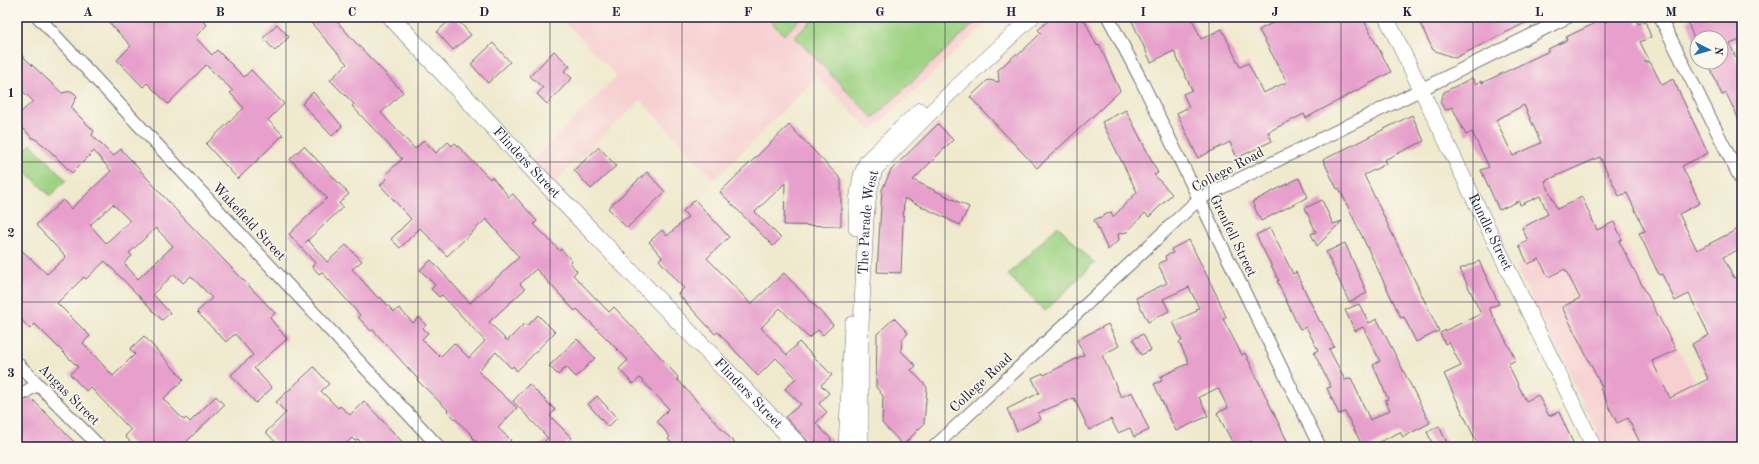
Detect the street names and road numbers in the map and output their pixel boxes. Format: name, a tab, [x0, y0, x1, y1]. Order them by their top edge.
street label: Flinders Street	[490, 125, 563, 201]
street label: College Road	[1190, 145, 1266, 195]
street label: The Parade West	[856, 169, 881, 275]
street label: Wakefield Street	[210, 180, 288, 264]
street label: Rundle Street	[1466, 191, 1515, 273]
street label: Grenfell Street	[1207, 193, 1259, 279]
street label: College Road	[947, 351, 1015, 415]
street label: Flinders Street	[712, 356, 785, 431]
street label: Angas Street	[36, 362, 102, 428]

